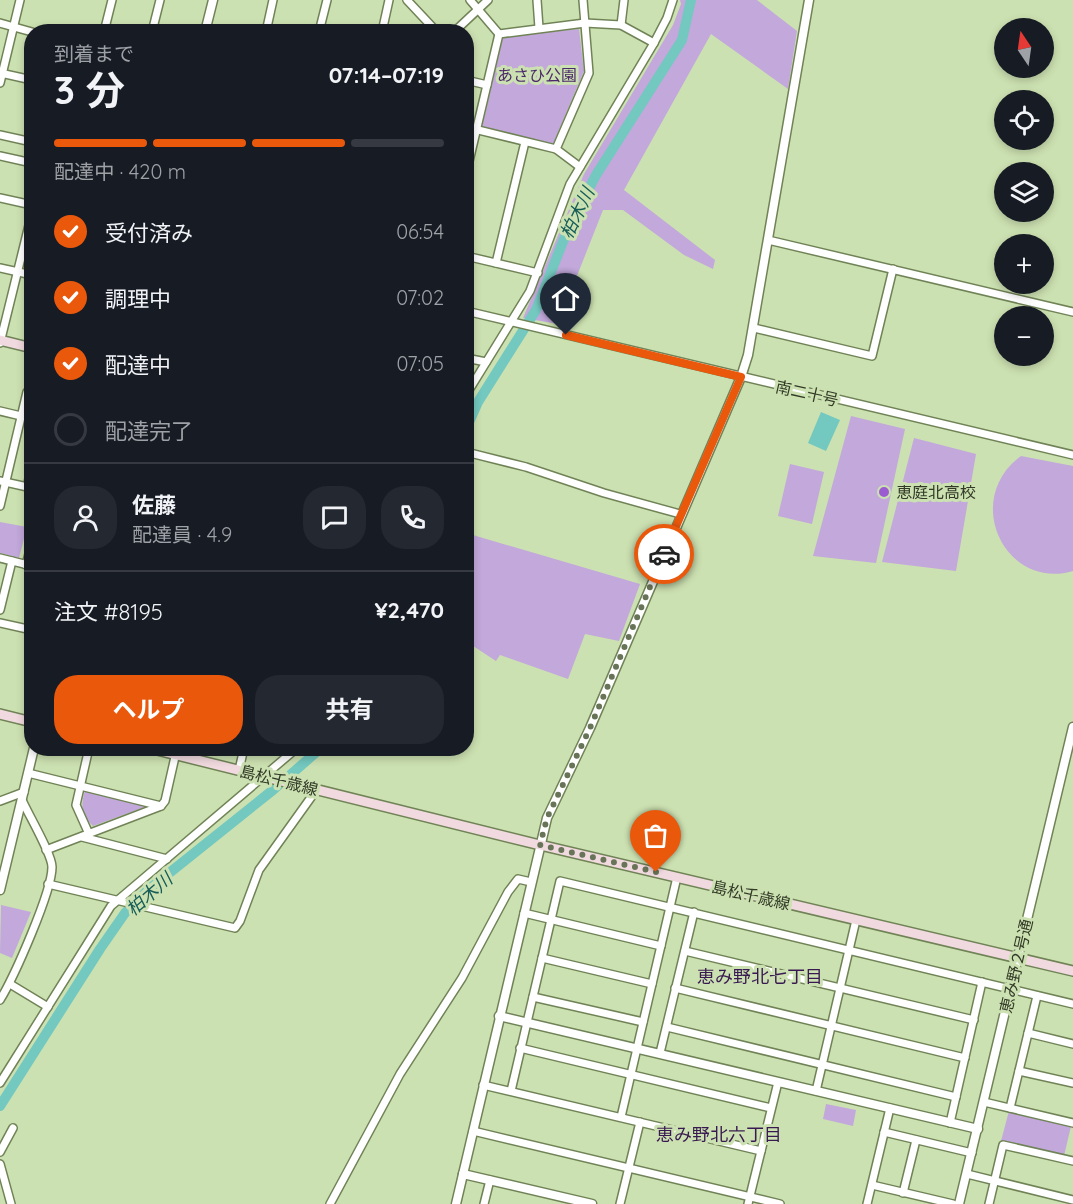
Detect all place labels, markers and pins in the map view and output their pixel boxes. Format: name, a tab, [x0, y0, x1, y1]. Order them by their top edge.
pin	[540, 273, 591, 335]
place label: 恵庭北高校	[896, 482, 976, 502]
marker: 恵庭北高校	[877, 485, 891, 499]
pin	[630, 810, 681, 872]

